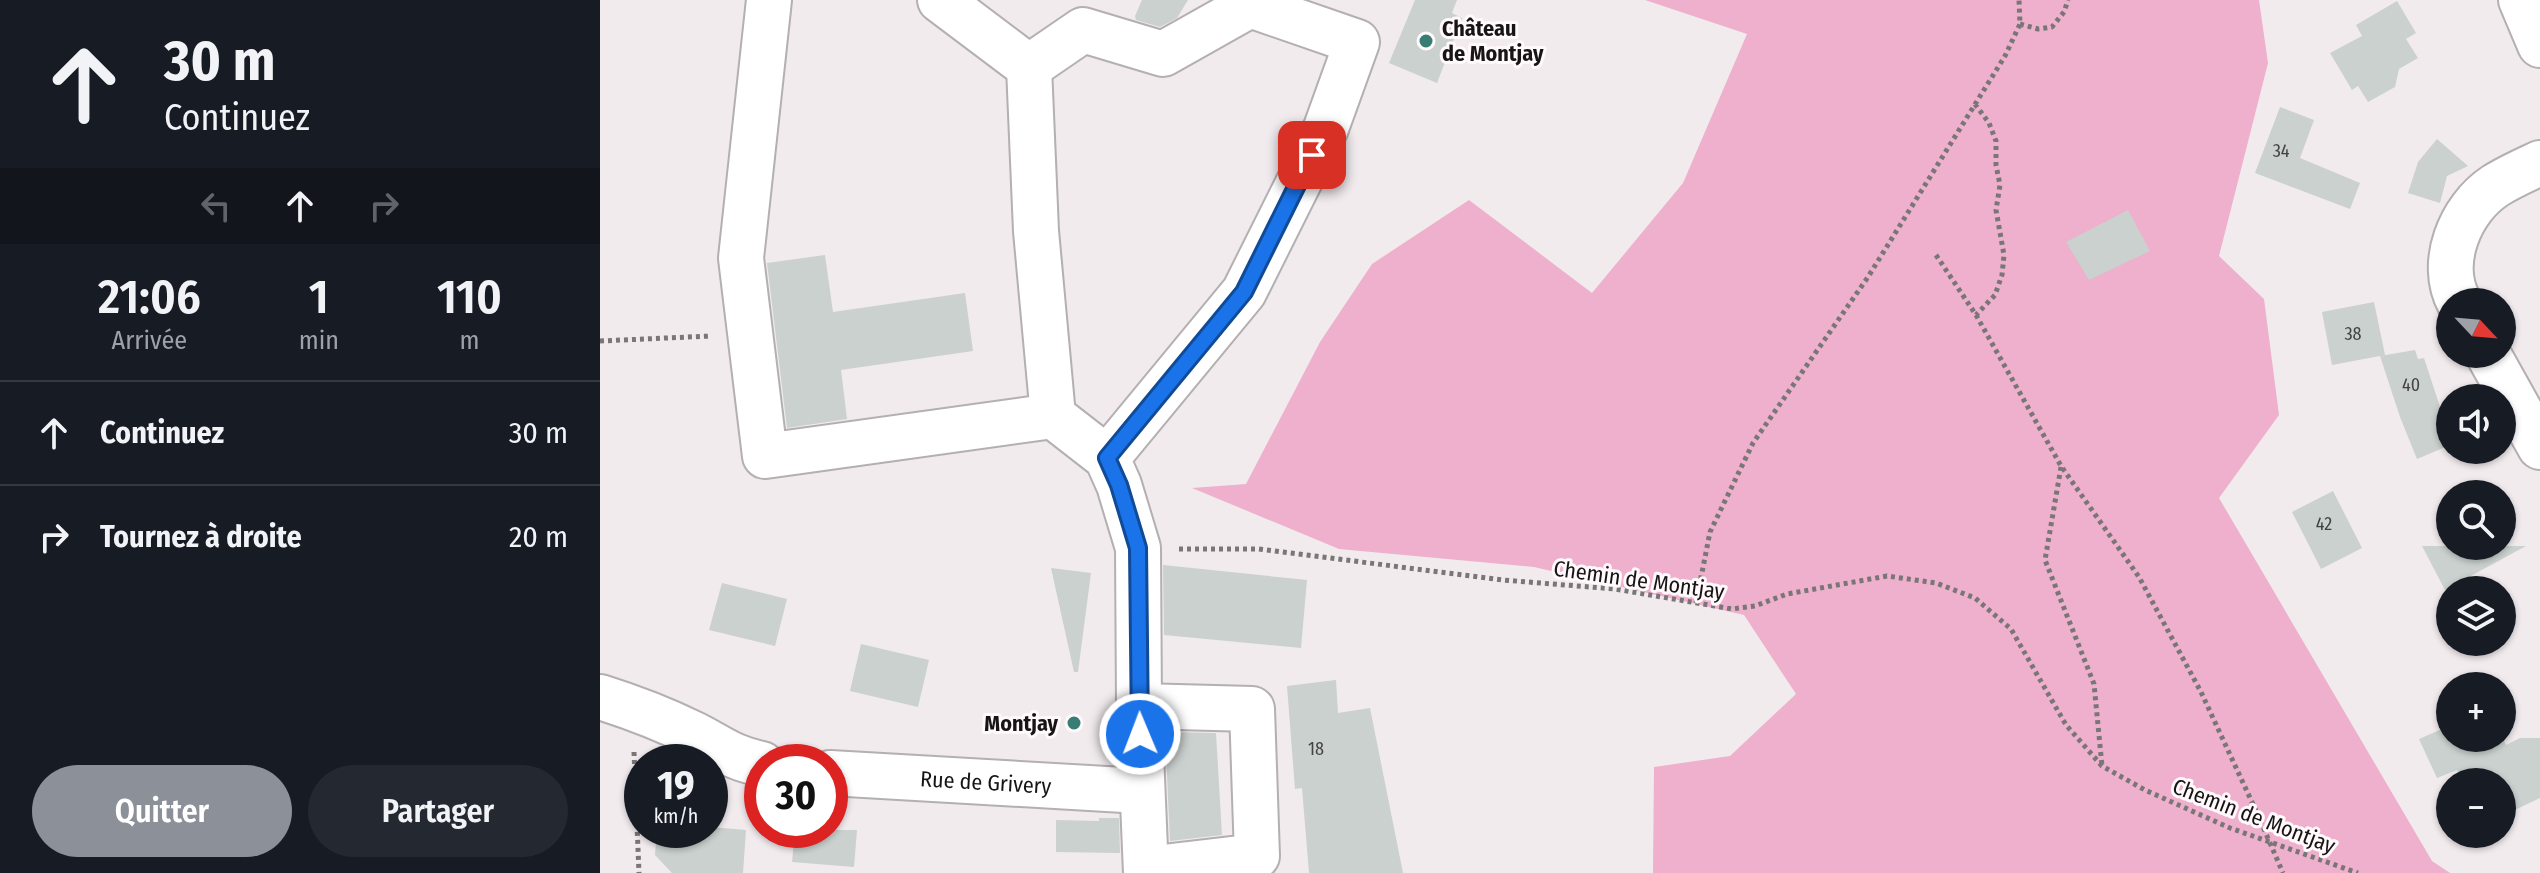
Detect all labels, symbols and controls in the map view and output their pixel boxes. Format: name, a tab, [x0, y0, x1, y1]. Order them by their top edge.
place label: Château de Montjay	[1442, 15, 1544, 67]
text: 30 m	[164, 28, 275, 95]
icon: ahead	[32, 32, 136, 136]
marker: Château de Montjay	[1417, 32, 1435, 50]
text: Continuez	[164, 96, 310, 140]
pin	[1278, 121, 1346, 189]
icon: arrive	[1290, 133, 1334, 177]
house number: 34	[2273, 140, 2290, 162]
icon: left	[194, 184, 238, 228]
icon: ahead	[278, 184, 322, 228]
icon: right	[362, 184, 406, 228]
text: 21:06	[98, 268, 201, 326]
text: 1	[309, 268, 329, 326]
text: 110	[437, 268, 502, 326]
north arrow	[2436, 288, 2516, 368]
map controls	[2436, 288, 2516, 848]
house number: 38	[2344, 323, 2362, 345]
text: Arrivée	[112, 325, 187, 356]
text: min	[299, 325, 339, 356]
text: m	[459, 325, 479, 356]
house number: 40	[2402, 374, 2420, 396]
button: sound	[2436, 384, 2516, 464]
icon: ahead	[32, 411, 76, 455]
text: Continuez	[100, 415, 224, 451]
text: 30 m	[509, 415, 568, 451]
button: search	[2436, 480, 2516, 560]
house number: 42	[2316, 513, 2332, 535]
icon: right	[32, 515, 76, 559]
text: Tournez à droite	[100, 519, 302, 555]
text: 20 m	[509, 519, 568, 555]
street label: Chemin de Montjay	[1552, 555, 1726, 605]
button: layers	[2436, 576, 2516, 656]
button: +	[2436, 672, 2516, 752]
position arrow	[1098, 692, 1182, 776]
place label: Montjay	[984, 710, 1059, 737]
marker: Montjay	[1065, 714, 1083, 732]
house number: 18	[1308, 738, 1324, 760]
speed limit sign: 30	[744, 744, 848, 848]
text: 19	[657, 762, 695, 810]
button: Quitter	[32, 765, 292, 857]
button: Partager	[308, 765, 568, 857]
street label: Rue de Grivery	[919, 765, 1052, 799]
button: −	[2436, 768, 2516, 848]
street label: Chemin de Montjay	[2169, 773, 2339, 860]
text: km/h	[654, 804, 698, 828]

